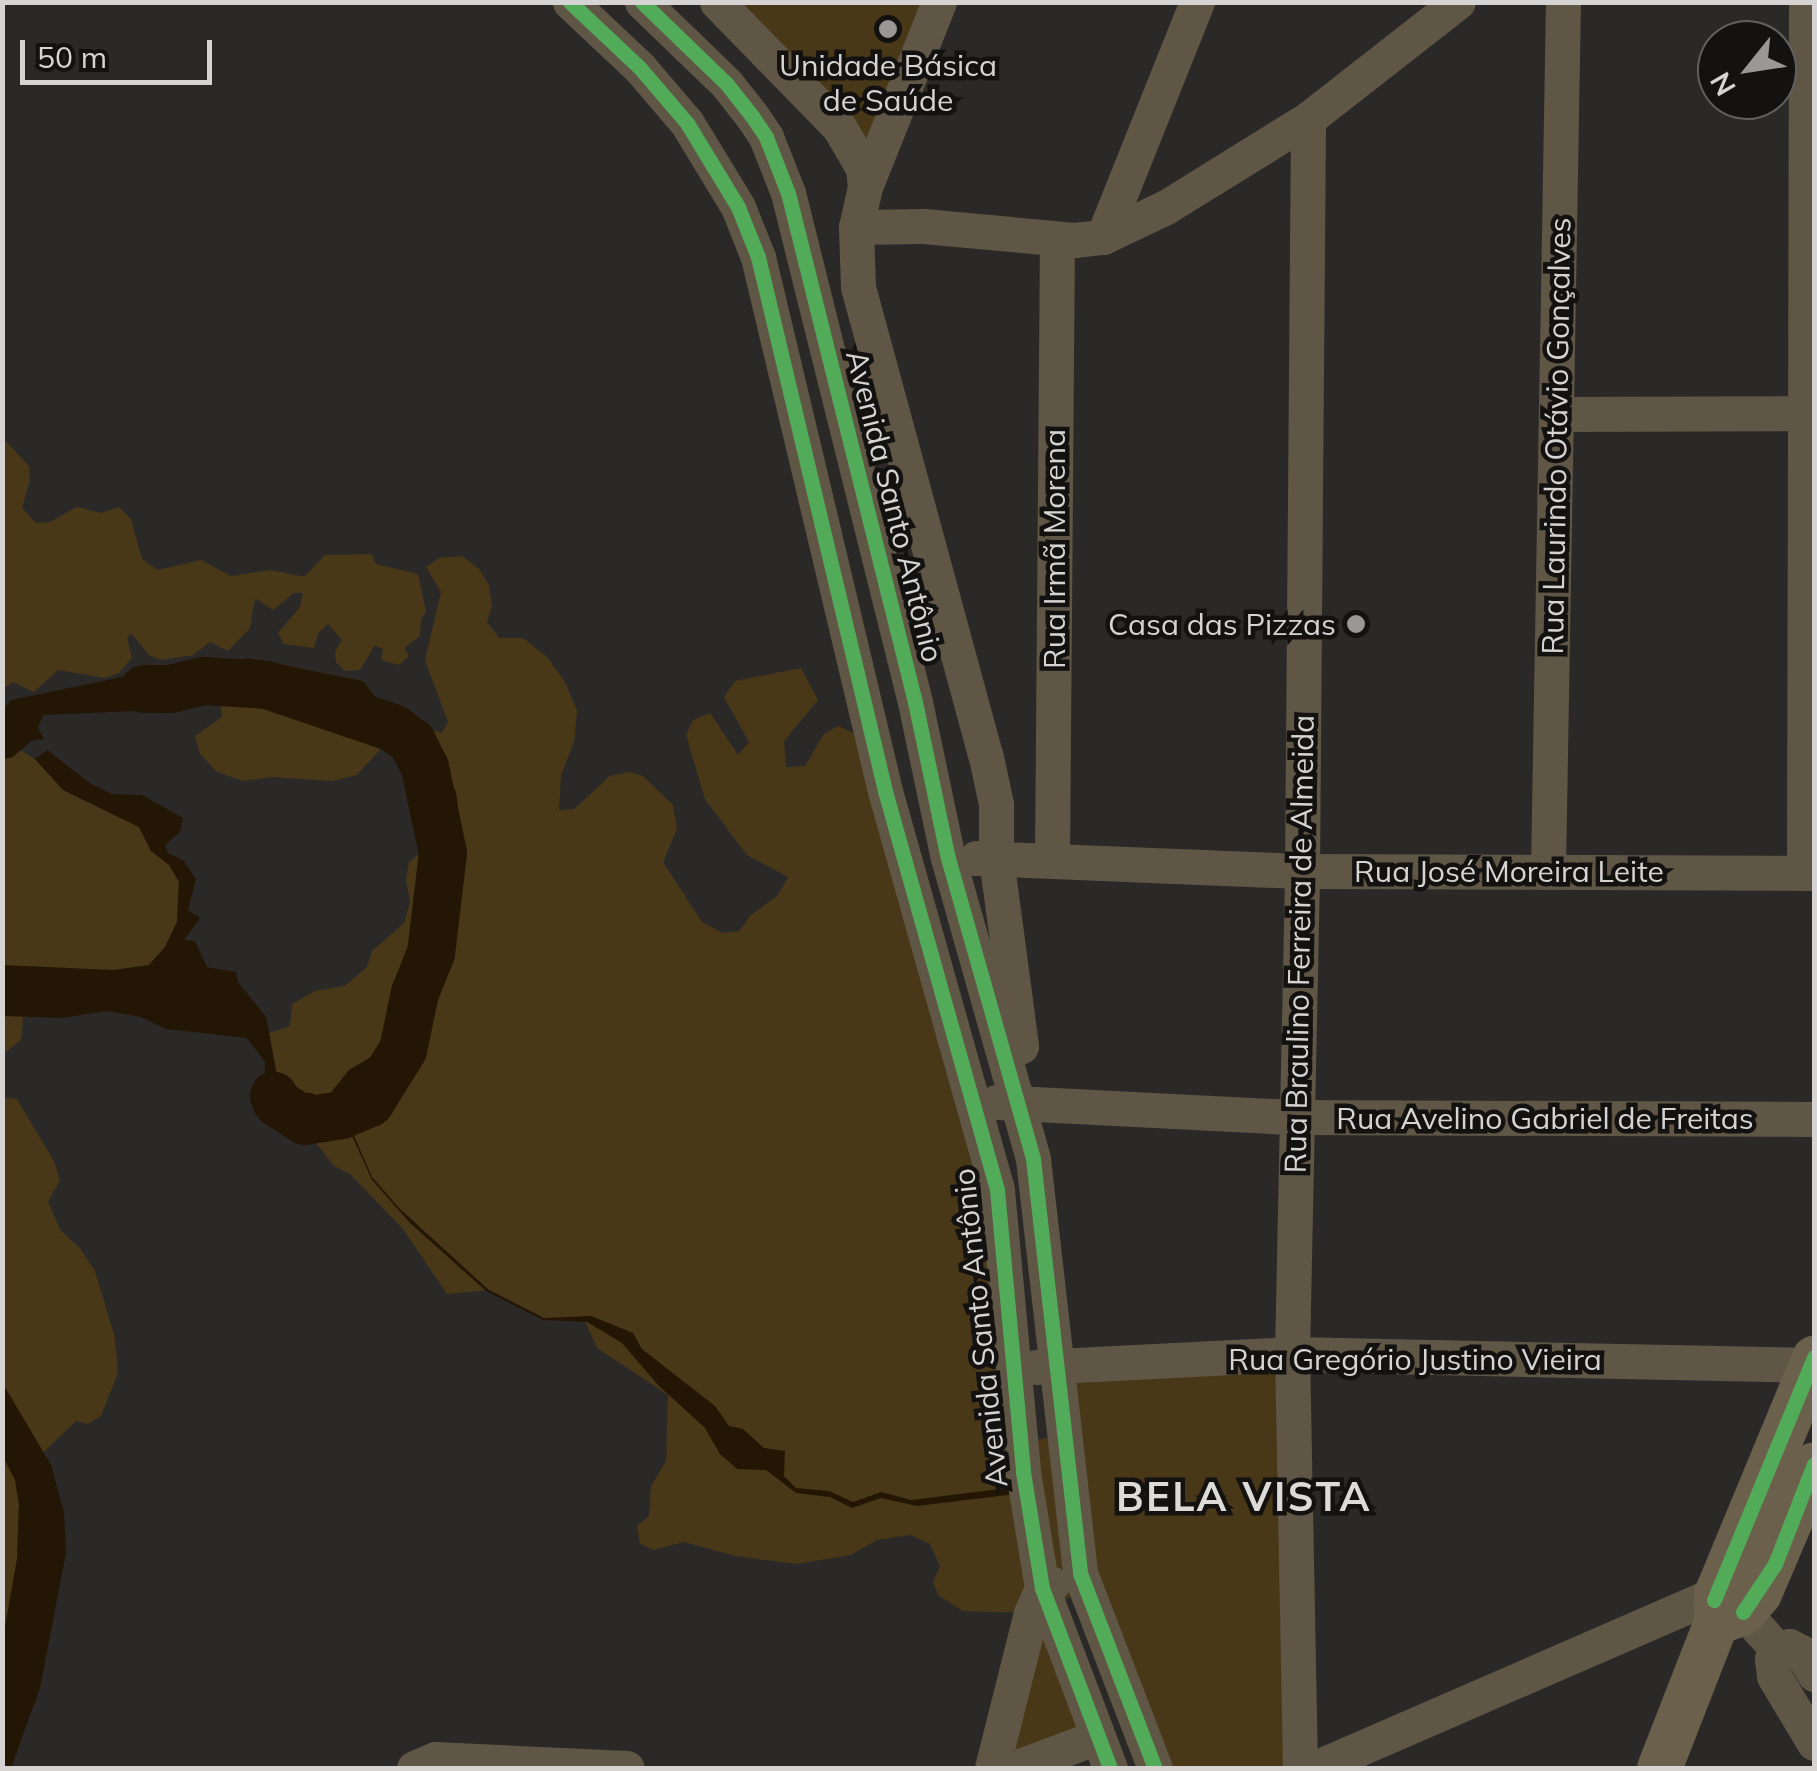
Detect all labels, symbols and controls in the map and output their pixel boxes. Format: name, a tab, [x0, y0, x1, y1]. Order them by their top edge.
marker: Unidade Básica de Saúde	[875, 16, 901, 42]
scale bar	[25, 20, 218, 82]
north arrow	[1697, 20, 1797, 120]
text: 50 m	[37, 38, 107, 76]
place label: Unidade Básica de Saúde	[779, 47, 997, 118]
text: N	[1702, 66, 1743, 102]
street label: Rua Laurindo Otávio Gonçalves	[1534, 217, 1578, 655]
street label: Avenida Santo Antônio	[839, 346, 951, 666]
street label: Rua Irmã Morena	[1036, 429, 1072, 669]
place label: Casa das Pizzas	[1108, 606, 1336, 642]
marker: Casa das Pizzas	[1345, 613, 1367, 635]
street label: Rua Braulino Ferreira de Almeida	[1277, 714, 1321, 1174]
street label: Rua José Moreira Leite	[1354, 853, 1664, 889]
street label: Rua Avelino Gabriel de Freitas	[1336, 1100, 1754, 1136]
street label: Avenida Santo Antônio	[945, 1167, 1015, 1489]
street label: Rua Gregório Justino Vieira	[1228, 1341, 1602, 1377]
district label: BELA VISTA	[1116, 1472, 1372, 1520]

